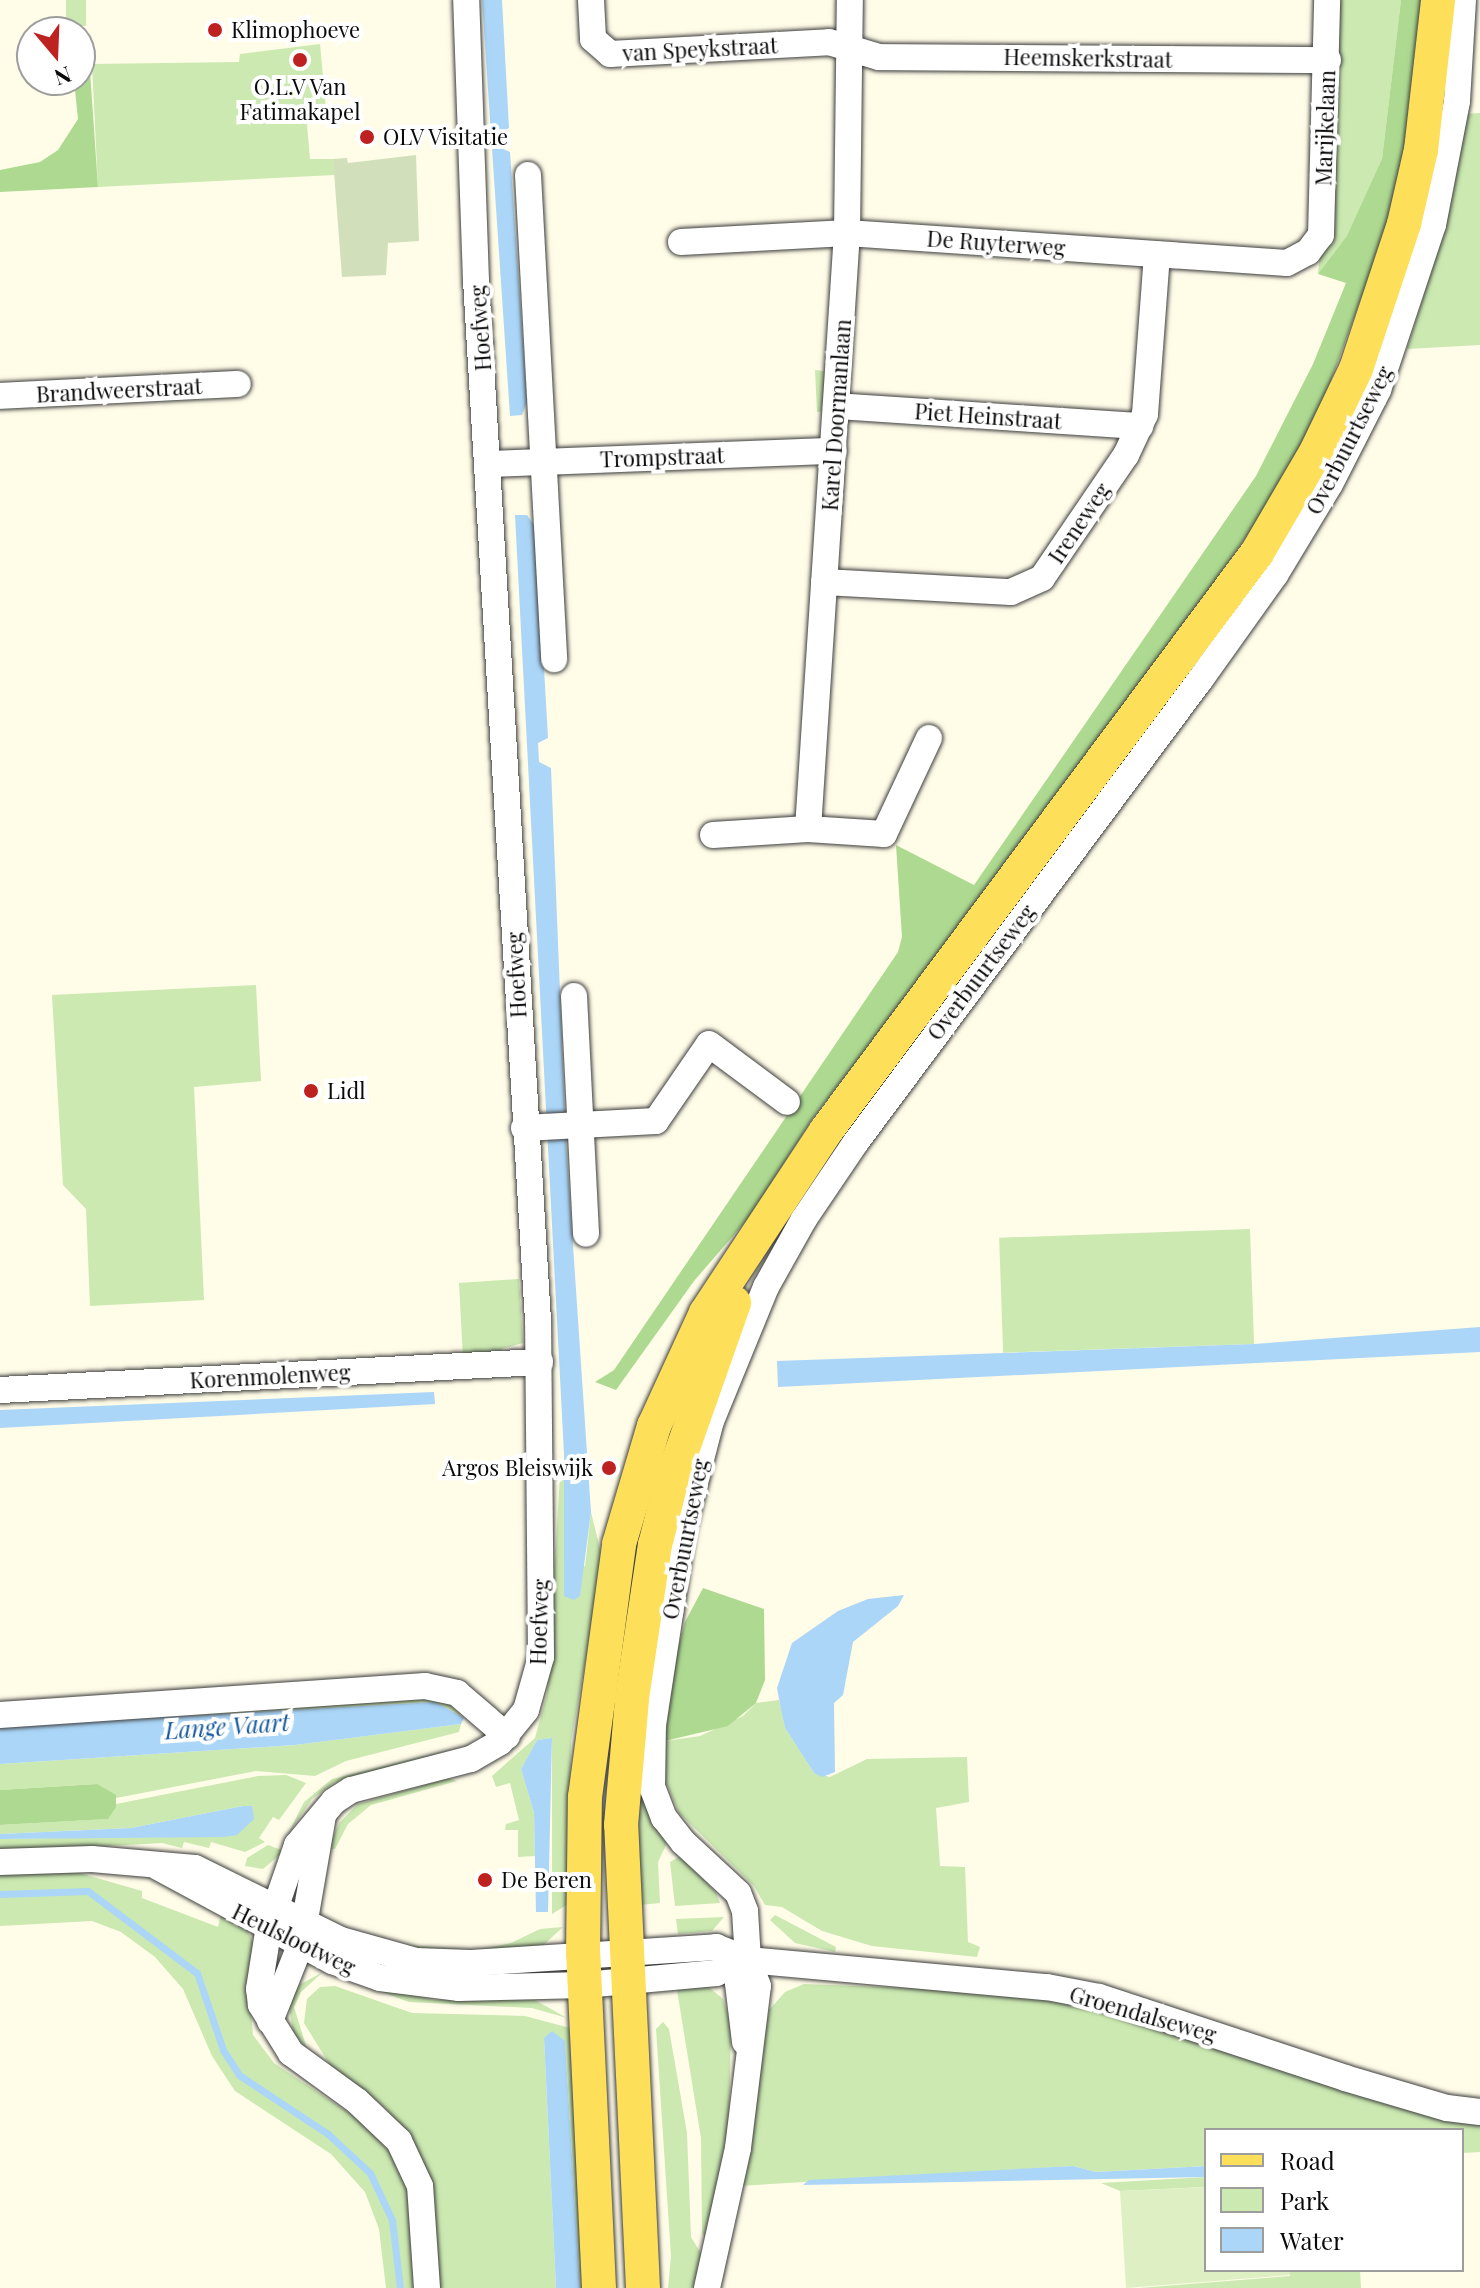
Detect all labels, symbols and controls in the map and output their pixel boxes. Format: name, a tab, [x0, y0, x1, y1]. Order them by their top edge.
north arrow	[16, 16, 96, 96]
place label: Klimophoeve	[231, 17, 360, 43]
marker: Klimophoeve	[206, 21, 224, 39]
street label: van Speykstraat	[622, 32, 778, 66]
street label: Heemskerkstraat	[1003, 43, 1173, 73]
marker: O.L.V Van Fatimakapel	[291, 51, 309, 69]
text: N	[51, 60, 76, 94]
street label: Marijkelaan	[1310, 70, 1340, 186]
place label: O.L.V Van Fatimakapel	[240, 73, 360, 124]
place label: OLV Visitatie	[383, 124, 510, 150]
marker: OLV Visitatie	[358, 128, 376, 146]
street label: De Ruyterweg	[926, 225, 1066, 261]
street label: Hoefweg	[464, 284, 496, 372]
street label: Karel Doormanlaan	[816, 318, 856, 512]
street label: Overbuurtseweg	[1300, 361, 1398, 519]
street label: Brandweerstraat	[35, 372, 203, 408]
street label: Piet Heinstraat	[913, 398, 1063, 434]
street label: Trompstraat	[599, 442, 725, 472]
street label: Ireneweg	[1042, 478, 1116, 568]
street label: Overbuurtseweg	[921, 899, 1041, 1045]
street label: Hoefweg	[501, 931, 531, 1019]
place label: Lidl	[327, 1078, 365, 1104]
marker: Lidl	[302, 1082, 320, 1100]
street label: Korenmolenweg	[189, 1359, 351, 1393]
place label: Argos Bleiswijk	[442, 1455, 593, 1481]
street label: Overbuurtseweg	[656, 1456, 714, 1622]
marker: Argos Bleiswijk	[600, 1459, 618, 1477]
street label: Hoefweg	[524, 1578, 554, 1666]
water label: Lange Vaart	[164, 1707, 290, 1745]
place label: De Beren	[501, 1867, 592, 1893]
marker: De Beren	[476, 1871, 494, 1889]
street label: Heulslootweg	[228, 1898, 360, 1980]
street label: Groendalseweg	[1067, 1980, 1219, 2048]
legend	[1204, 2128, 1464, 2272]
text: Road	[1280, 2144, 1335, 2176]
text: Park	[1280, 2184, 1329, 2216]
text: Water	[1280, 2224, 1344, 2256]

